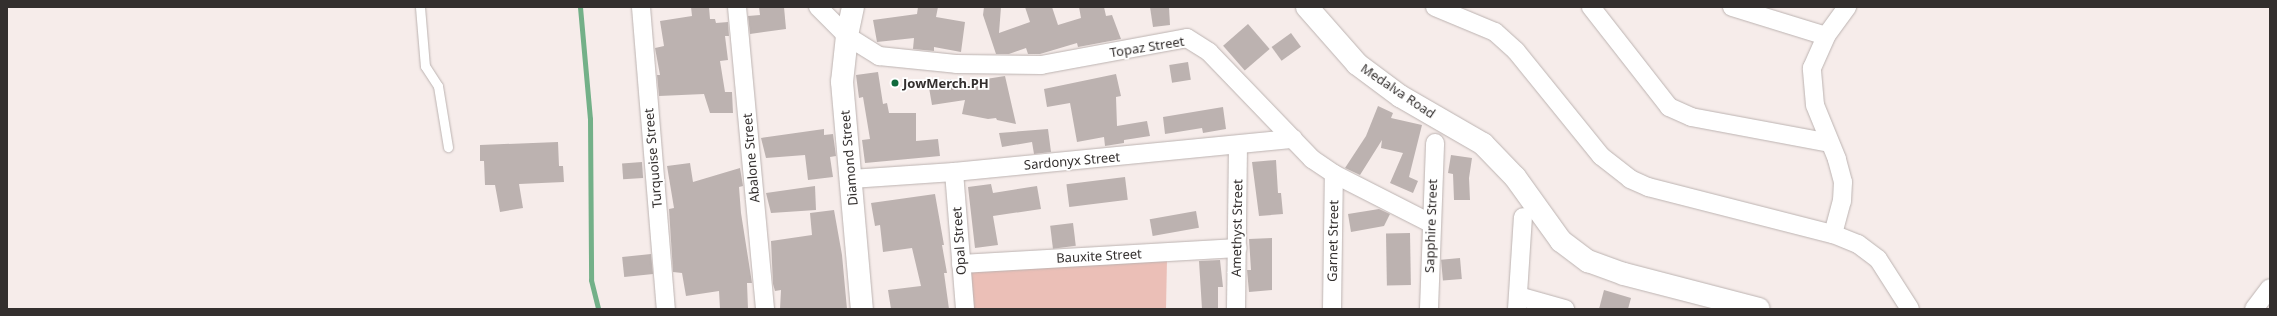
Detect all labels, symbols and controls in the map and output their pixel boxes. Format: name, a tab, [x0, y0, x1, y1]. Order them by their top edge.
street label: Topaz Street	[1109, 33, 1185, 61]
street label: Medalva Road	[1358, 60, 1438, 122]
place label: JowMerch.PH	[903, 75, 989, 91]
marker: JowMerch.PH	[890, 78, 900, 88]
street label: Turquoise Street	[641, 107, 665, 209]
street label: Diamond Street	[837, 110, 861, 206]
street label: Abalone Street	[739, 113, 763, 203]
street label: Sardonyx Street	[1023, 149, 1121, 173]
street label: Amethyst Street	[1228, 179, 1246, 277]
street label: Sapphire Street	[1422, 179, 1440, 273]
street label: Garnet Street	[1324, 200, 1342, 282]
street label: Opal Street	[949, 206, 969, 276]
street label: Bauxite Street	[1056, 246, 1142, 266]

